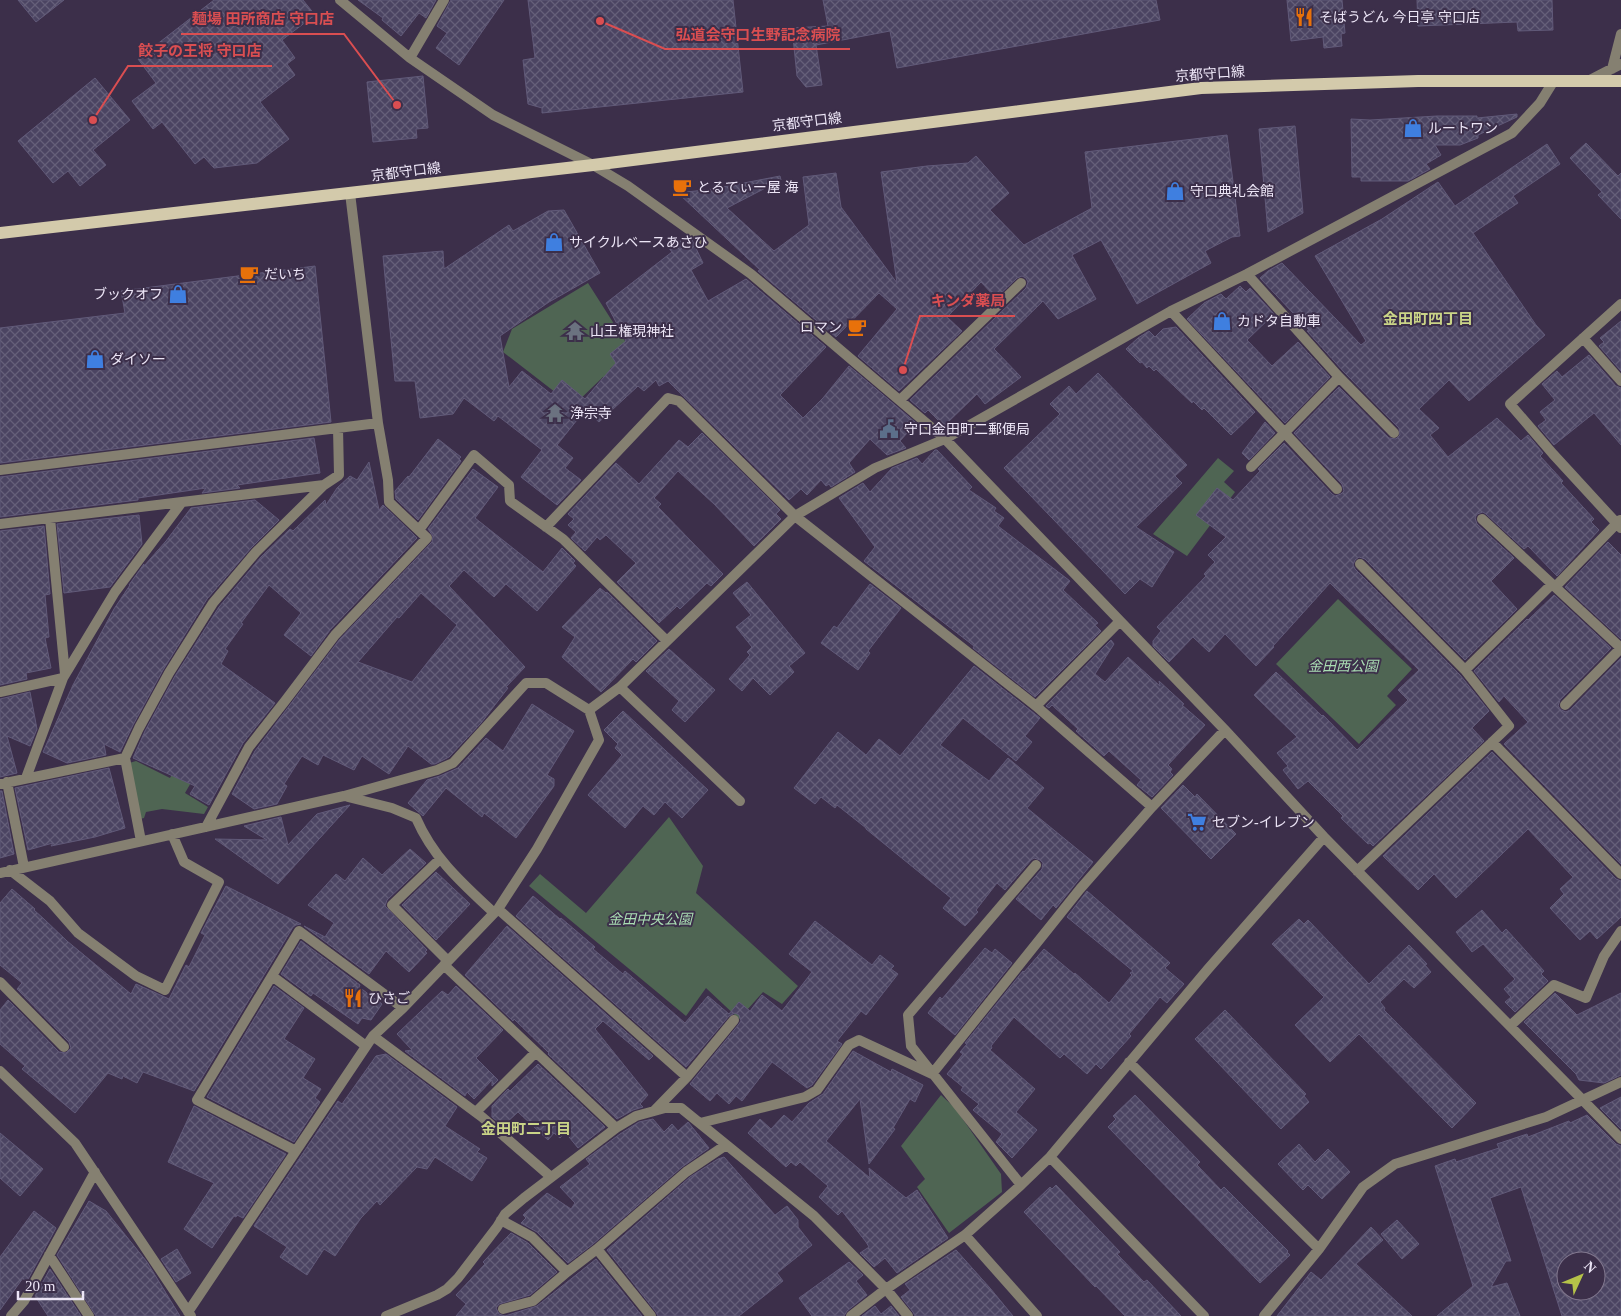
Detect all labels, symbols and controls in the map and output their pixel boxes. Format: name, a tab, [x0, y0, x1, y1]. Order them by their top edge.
callout: 麺場 田所商店 守口店	[181, 4, 344, 34]
restaurant icon: そばうどん 今日亭 守口店	[1293, 6, 1315, 28]
place label: そばうどん 今日亭 守口店	[1319, 10, 1480, 25]
text: 麺場 田所商店 守口店	[192, 11, 334, 27]
callout: 弘道会守口生野記念病院	[665, 19, 850, 49]
text: 弘道会守口生野記念病院	[675, 27, 841, 43]
callout: 餃子の王将 守口店	[128, 36, 272, 66]
text: 餃子の王将 守口店	[138, 43, 262, 59]
street label: 京都守口線	[1175, 64, 1245, 84]
street label: 京都守口線	[771, 110, 843, 134]
shop icon: ルートワン	[1402, 117, 1424, 139]
place label: ルートワン	[1428, 121, 1498, 136]
street label: 京都守口線	[370, 160, 442, 184]
cafe icon: とるてぃー屋 海	[671, 176, 693, 198]
place label: とるてぃー屋 海	[697, 180, 799, 195]
shop icon: 守口典礼会館	[1164, 180, 1186, 202]
place label: 守口典礼会館	[1190, 183, 1274, 199]
shop icon: サイクルベースあさひ	[543, 231, 565, 253]
place label: サイクルベースあさひ	[569, 235, 708, 250]
cafe icon: だいち	[238, 263, 260, 285]
place label: だいち	[264, 267, 306, 282]
shop icon: ブックオフ	[167, 283, 189, 305]
place label: ブックオフ	[93, 286, 163, 302]
callout: キンダ薬局	[920, 286, 1015, 316]
text: キンダ薬局	[931, 293, 1005, 309]
shop icon: カドタ自動車	[1211, 310, 1233, 332]
district label: 金田町四丁目	[1383, 311, 1473, 327]
place label: カドタ自動車	[1237, 314, 1321, 329]
cafe icon: ロマン	[846, 316, 868, 338]
temple icon: 山王権現神社	[564, 320, 586, 342]
place label: ロマン	[800, 320, 842, 335]
place label: 山王権現神社	[590, 323, 674, 339]
shop icon: ダイソー	[84, 348, 106, 370]
place label: ダイソー	[110, 352, 166, 367]
temple icon: 浄宗寺	[544, 402, 566, 424]
place label: 浄宗寺	[570, 406, 612, 421]
public building icon: 守口金田町二郵便局	[878, 418, 900, 440]
place label: 守口金田町二郵便局	[904, 422, 1030, 437]
park label: 金田西公園	[1308, 659, 1380, 674]
supermarket icon: セブン-イレブン	[1186, 811, 1208, 833]
place label: セブン-イレブン	[1212, 814, 1315, 830]
park label: 金田中央公園	[608, 912, 694, 927]
restaurant icon: ひさご	[342, 987, 364, 1009]
place label: ひさご	[368, 990, 410, 1006]
district label: 金田町二丁目	[481, 1121, 571, 1137]
north arrow	[1556, 1251, 1606, 1301]
text: N	[1581, 1258, 1599, 1276]
scale bar	[18, 1268, 82, 1300]
text: 20 m	[25, 1278, 56, 1294]

